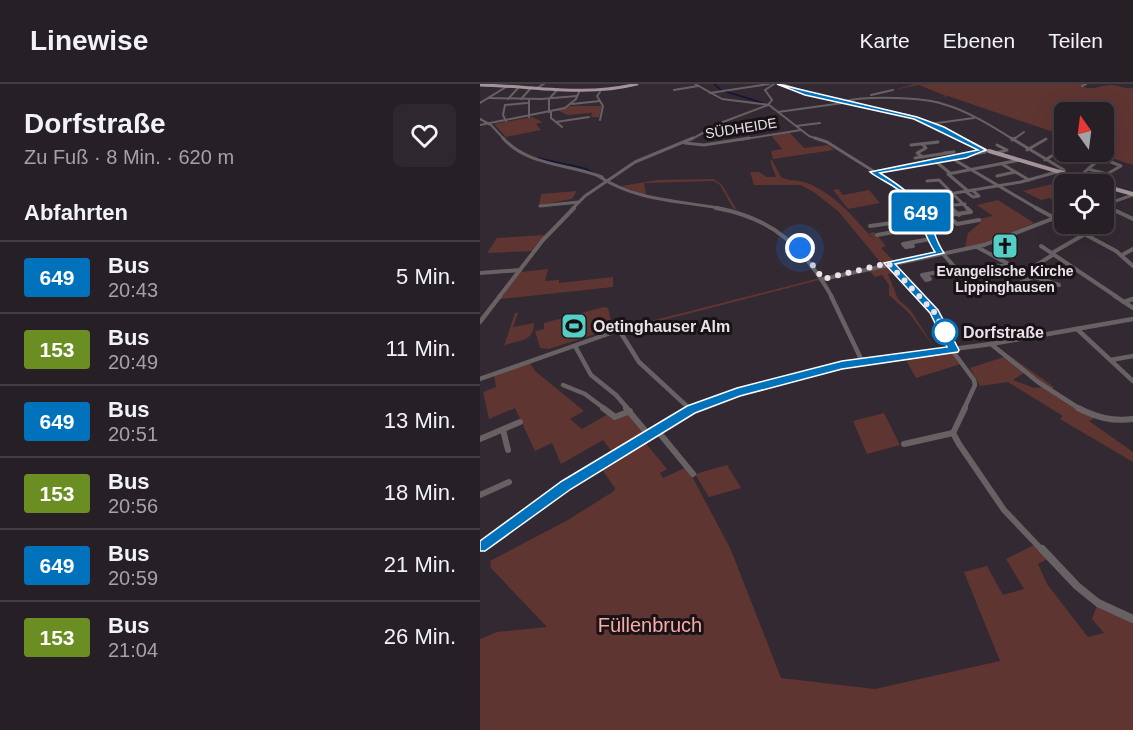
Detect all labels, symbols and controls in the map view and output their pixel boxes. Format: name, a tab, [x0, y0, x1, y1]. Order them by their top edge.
text: Linewise	[30, 25, 148, 56]
text: Karte	[860, 29, 910, 52]
text: Ebenen	[943, 29, 1015, 52]
text: Teilen	[1048, 29, 1103, 52]
north arrow	[1054, 102, 1114, 162]
map controls	[1054, 102, 1114, 234]
button: heart	[393, 104, 456, 167]
text: Dorfstraße	[24, 108, 166, 139]
street label: SÜDHEIDE	[704, 113, 778, 142]
text: Zu Fuß · 8 Min. · 620 m	[24, 146, 234, 168]
button: locate	[1054, 174, 1114, 234]
line badge: 649	[886, 192, 956, 232]
text: Abfahrten	[24, 200, 128, 225]
text: 649	[903, 201, 939, 224]
church icon: Evangelische Kirche Lippinghausen	[990, 231, 1020, 261]
your location	[785, 233, 815, 263]
text: Bus	[108, 253, 150, 278]
place label: Evangelische Kirche Lippinghausen	[937, 263, 1074, 295]
text: 5 Min.	[396, 264, 456, 289]
text: 649	[39, 266, 75, 289]
text: 20:43	[108, 279, 158, 301]
sports icon: Oetinghauser Alm	[559, 311, 589, 341]
place label: Oetinghauser Alm	[593, 318, 730, 335]
marker: Dorfstraße	[932, 319, 958, 345]
place label: Dorfstraße	[963, 324, 1044, 341]
text: Bus	[108, 325, 150, 350]
text: 11 Min.	[385, 336, 456, 361]
text: 153	[39, 338, 75, 361]
text: 20:49	[108, 351, 158, 373]
text: Bus	[108, 397, 150, 422]
text: 13 Min.	[384, 408, 456, 433]
text: 649	[39, 410, 75, 433]
text: 20:51	[108, 423, 158, 445]
text: Bus	[108, 469, 150, 494]
text: 18 Min.	[384, 480, 456, 505]
text: 153	[39, 482, 75, 505]
text: 20:56	[108, 495, 158, 517]
text: Bus	[108, 541, 150, 566]
text: 21 Min.	[384, 552, 456, 577]
text: 649	[39, 554, 75, 577]
text: 20:59	[108, 567, 158, 589]
text: Bus	[108, 613, 150, 638]
park label: Füllenbruch	[598, 614, 702, 636]
text: 26 Min.	[384, 624, 456, 649]
text: 153	[39, 626, 75, 649]
text: 21:04	[108, 639, 158, 661]

